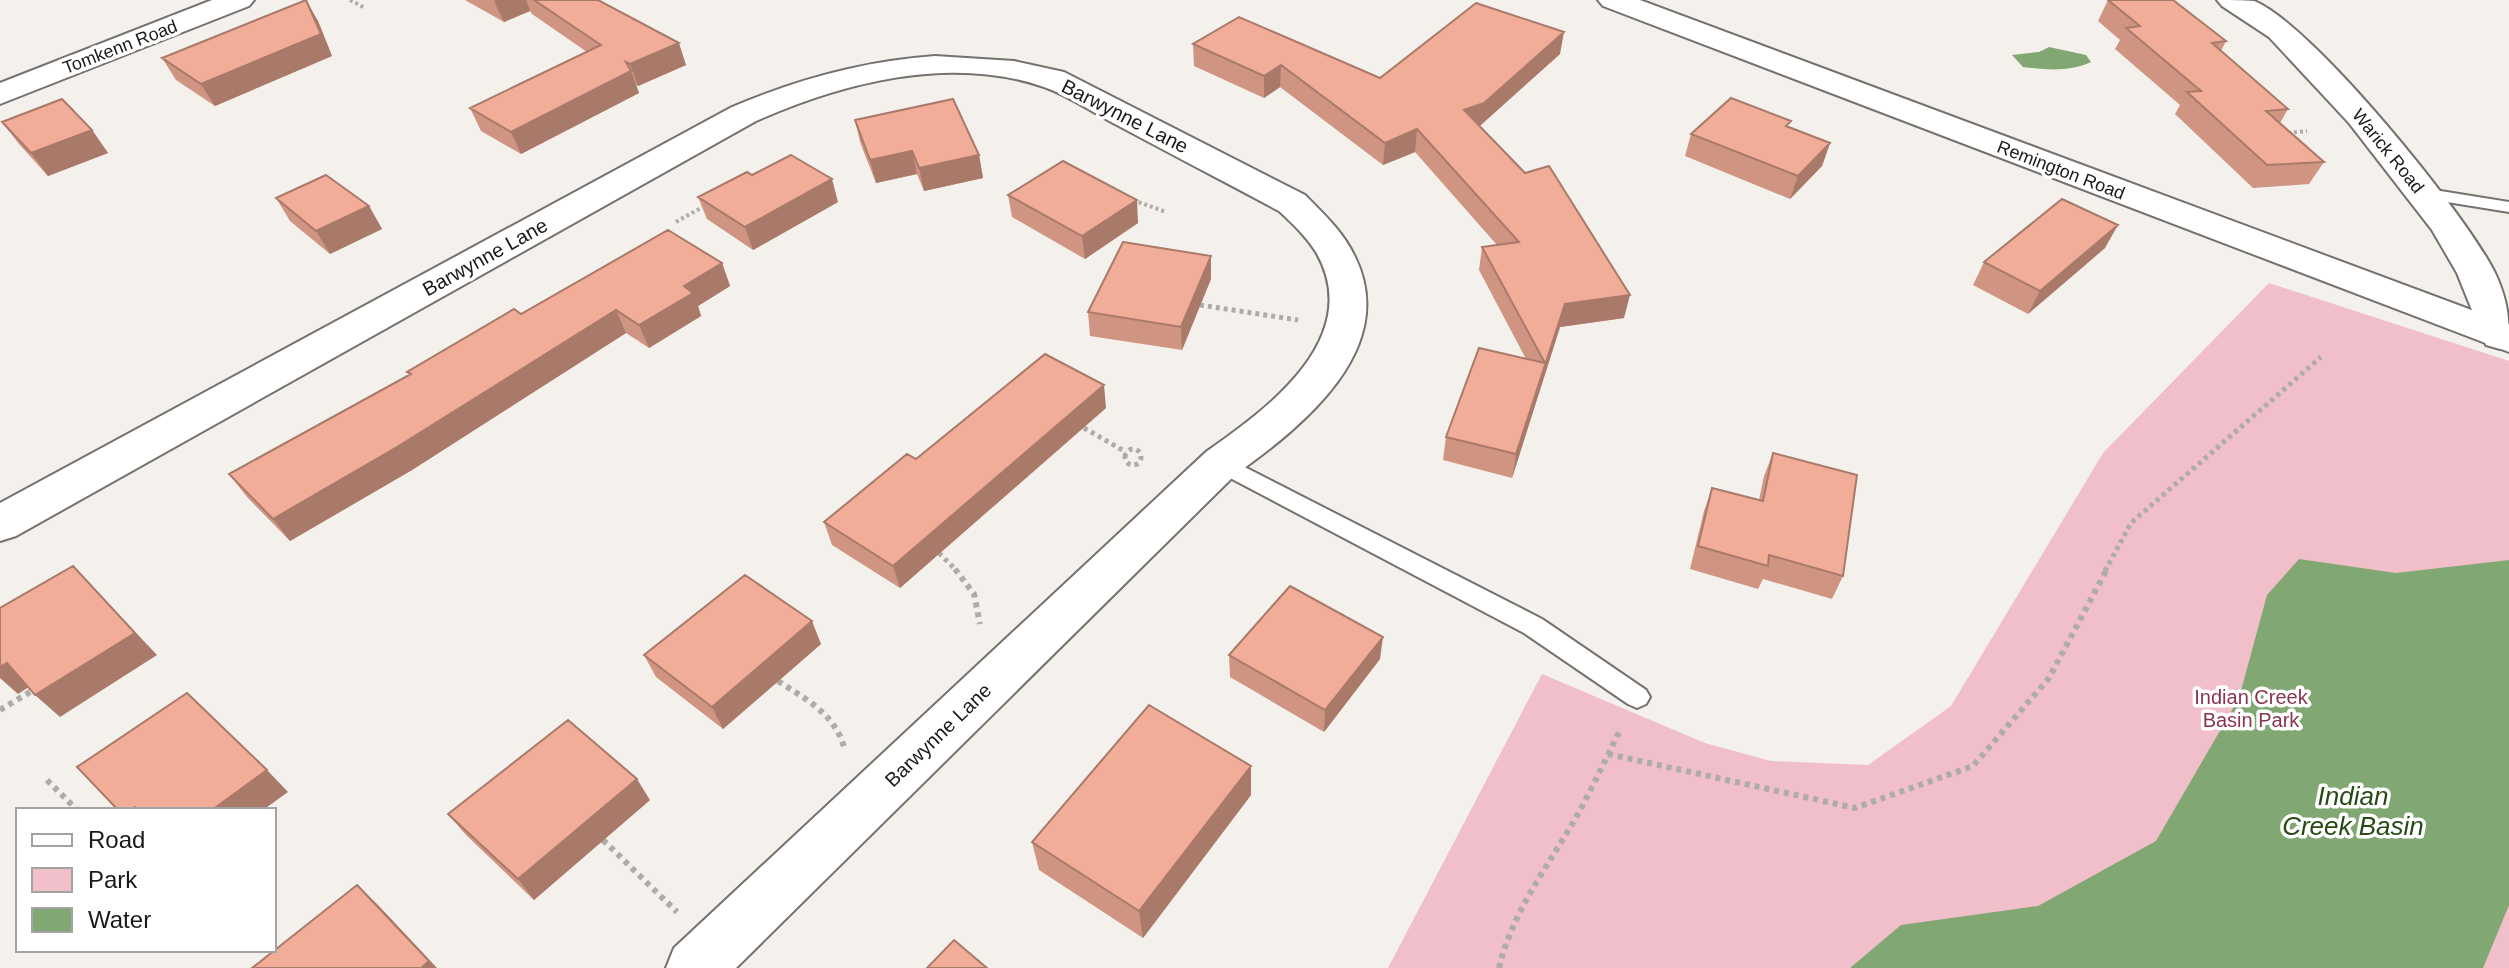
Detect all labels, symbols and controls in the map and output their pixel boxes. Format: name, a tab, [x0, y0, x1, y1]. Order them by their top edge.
street label: Tomkenn Road	[60, 16, 180, 78]
street label: Barwynne Lane	[1058, 75, 1192, 157]
street label: Warick Road	[2348, 105, 2428, 197]
street label: Remington Road	[1994, 136, 2128, 204]
street label: Barwynne Lane	[419, 214, 551, 300]
street label: Barwynne Lane	[880, 679, 996, 791]
park label: Indian Creek Basin Park	[2194, 686, 2309, 731]
water label: Indian Creek Basin	[2282, 781, 2424, 841]
legend	[16, 808, 276, 952]
text: Road	[88, 826, 145, 853]
text: Park	[88, 866, 138, 893]
text: Water	[88, 906, 151, 933]

